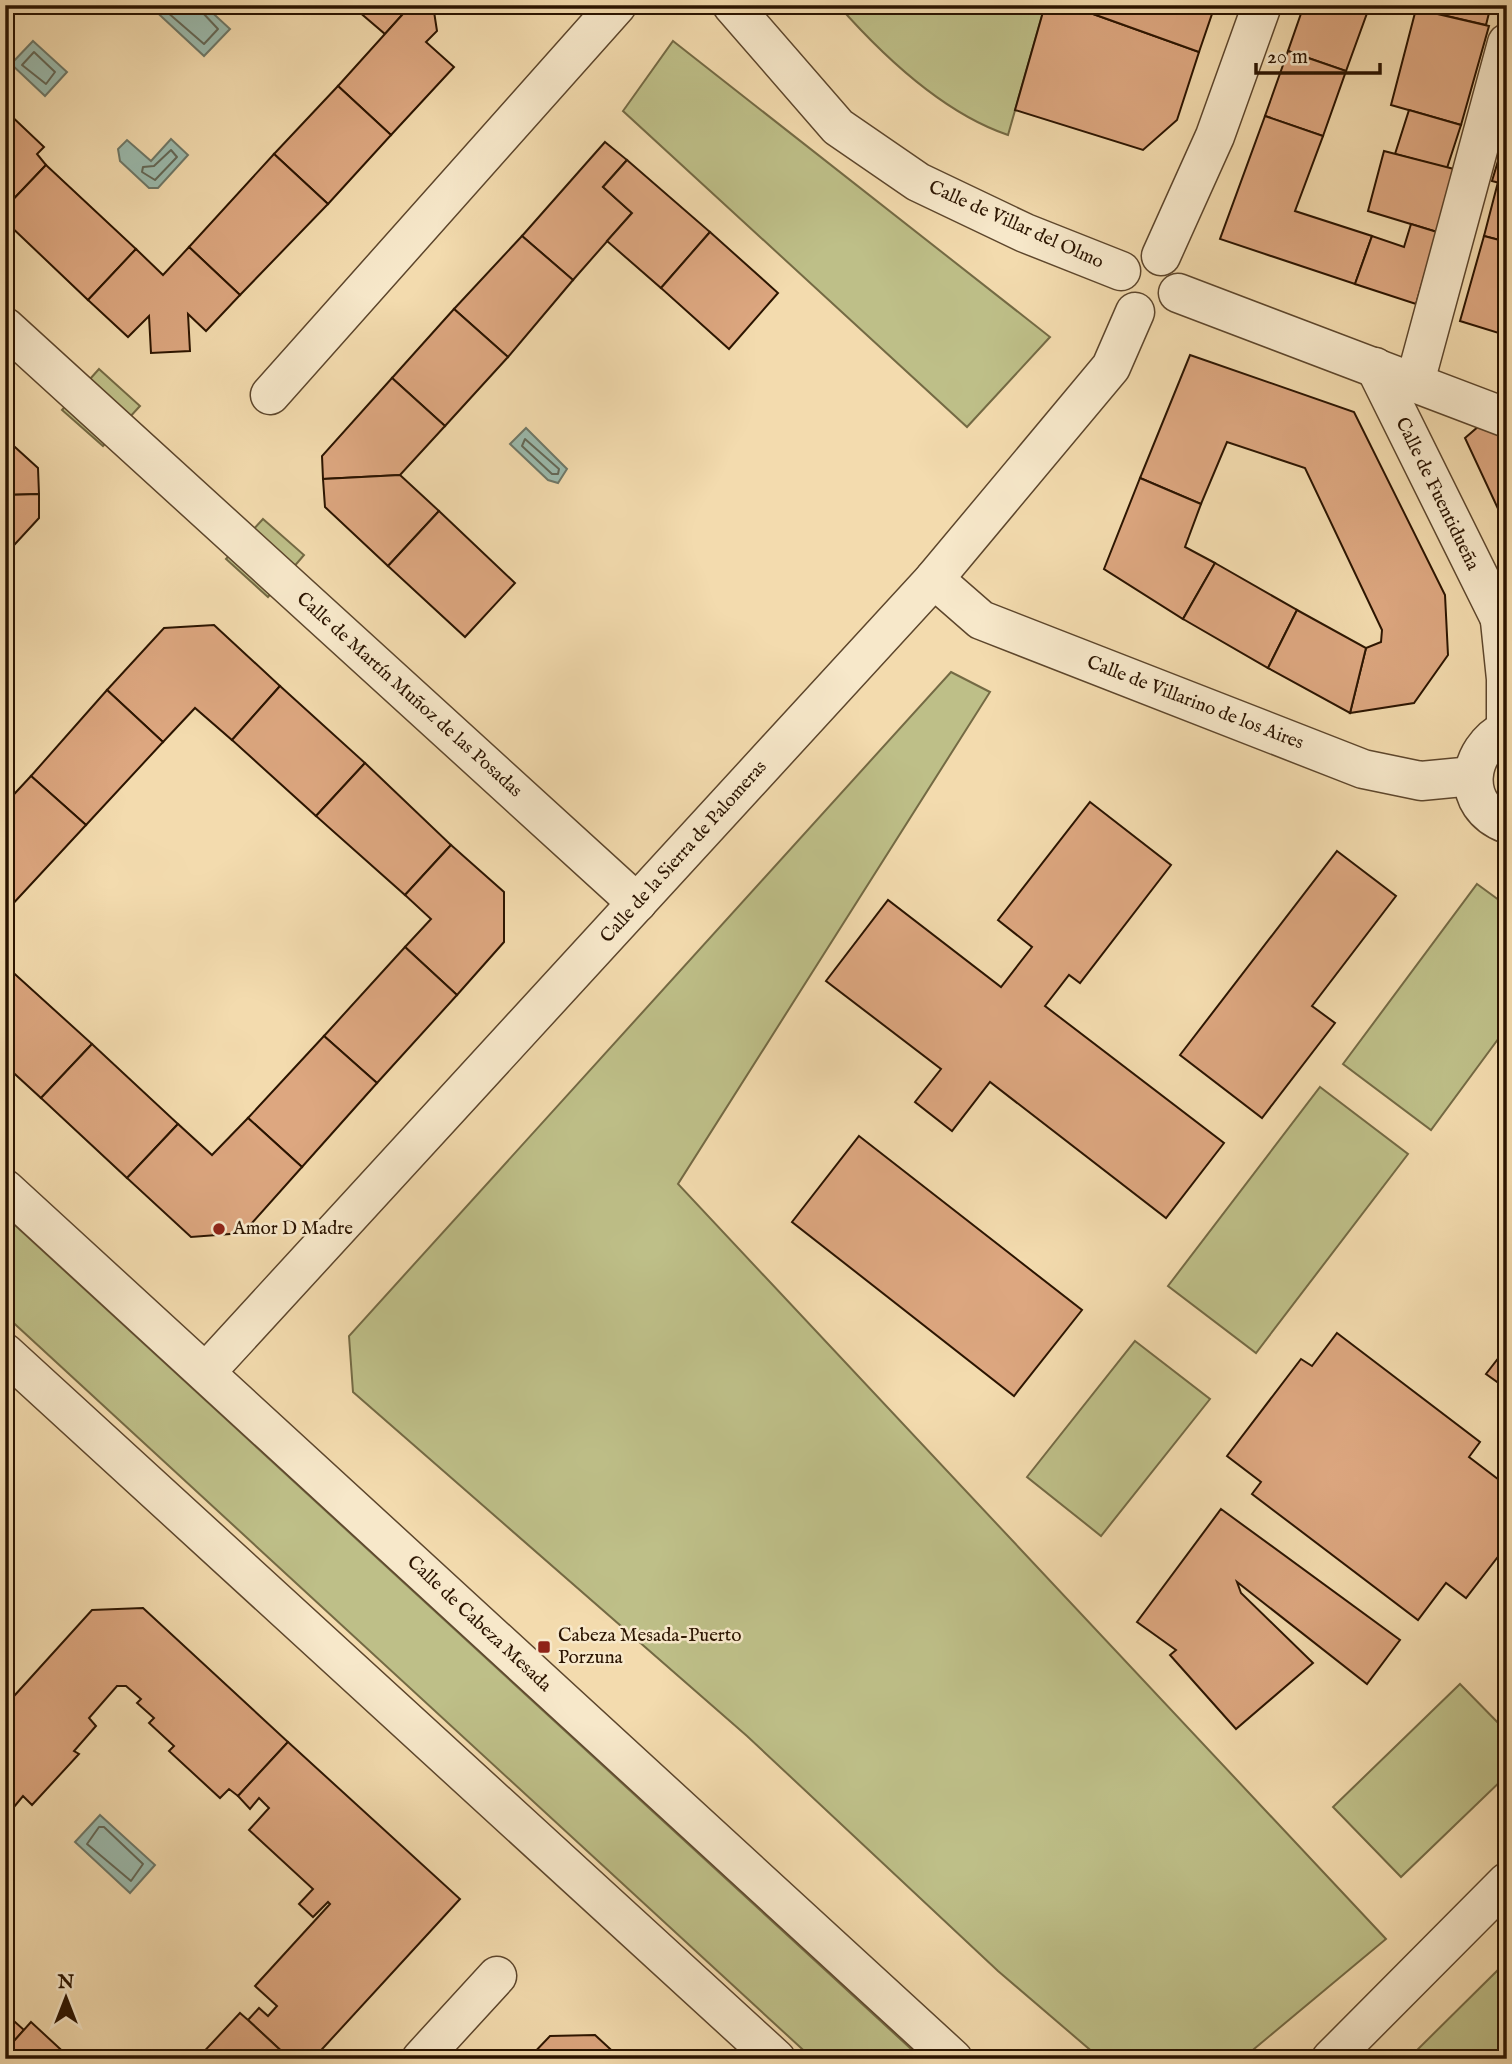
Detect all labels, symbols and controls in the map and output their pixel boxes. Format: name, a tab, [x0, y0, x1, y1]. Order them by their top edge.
scale bar	[1256, 32, 1381, 76]
text: 20 m	[1267, 44, 1308, 71]
street label: Calle de Villar del Olmo	[925, 176, 1107, 274]
street label: Calle de Fuentidueña	[1390, 414, 1485, 575]
street label: Calle de Martín Muñoz de las Posadas	[291, 587, 527, 803]
street label: Calle de Villarino de los Aires	[1083, 651, 1307, 755]
street label: Calle de la Sierra de Palomeras	[595, 756, 773, 948]
place label: Amor D Madre	[232, 1217, 353, 1241]
marker: Amor D Madre	[211, 1221, 227, 1237]
street label: Calle de Cabeza Mesada	[402, 1551, 557, 1698]
place label: Cabeza Mesada-Puerto Porzuna	[558, 1624, 742, 1670]
marker: Cabeza Mesada-Puerto Porzuna	[536, 1639, 552, 1655]
north arrow	[32, 1962, 102, 2032]
text: N	[57, 1971, 75, 1995]

